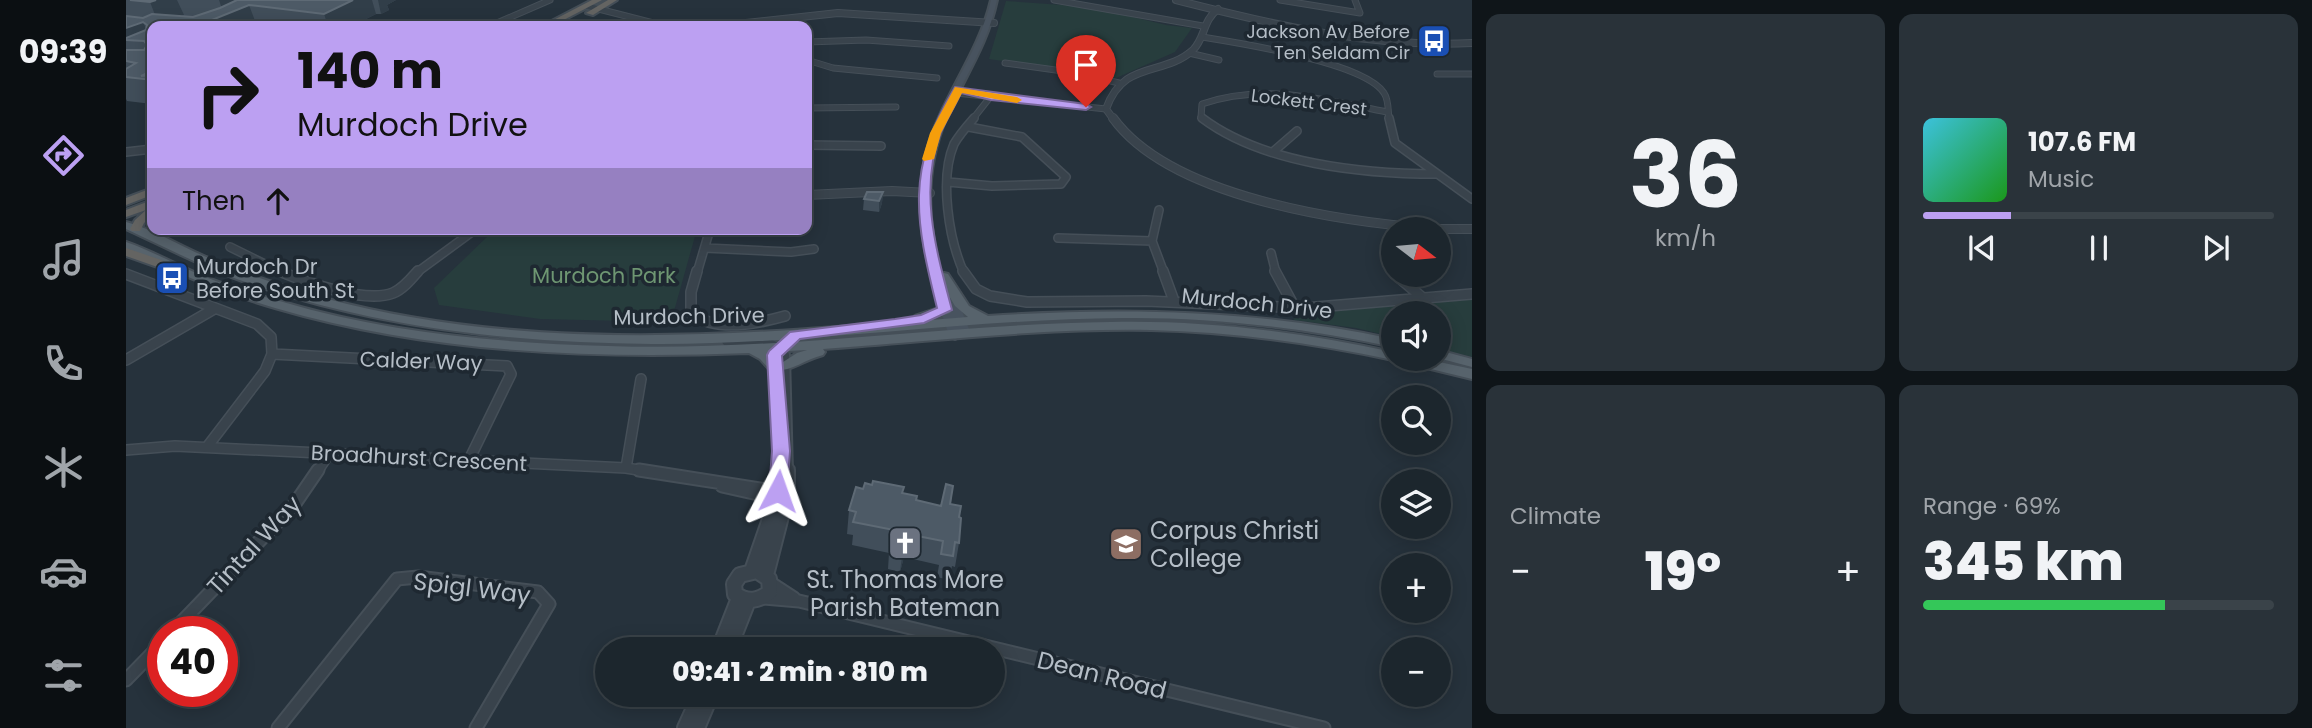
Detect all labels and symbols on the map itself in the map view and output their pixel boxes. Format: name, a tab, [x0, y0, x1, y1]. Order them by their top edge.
place label: Jackson Av Before Ten Seldam Cir	[1246, 19, 1410, 65]
bus stop icon: Jackson Av Before Ten Seldam Cir	[1415, 22, 1453, 60]
pin	[1056, 35, 1116, 107]
street label: Lockett Crest	[1250, 83, 1368, 121]
north arrow	[1381, 217, 1451, 287]
place label: Murdoch Dr Before South St	[196, 252, 355, 305]
bus stop icon: Murdoch Dr Before South St	[153, 259, 191, 297]
park label: Murdoch Park	[532, 261, 676, 290]
street label: Murdoch Drive	[1180, 281, 1334, 325]
street label: Murdoch Drive	[613, 300, 765, 332]
street label: Calder Way	[359, 344, 483, 378]
street label: Broadhurst Crescent	[310, 438, 528, 478]
position arrow	[741, 454, 815, 528]
street label: Tintal Way	[199, 488, 309, 602]
place label: Corpus Christi College	[1150, 514, 1319, 575]
church icon: St. Thomas More Parish Bateman	[886, 524, 924, 562]
school or university icon: Corpus Christi College	[1107, 525, 1145, 563]
place label: St. Thomas More Parish Bateman	[806, 563, 1004, 624]
street label: Spigl Way	[411, 564, 533, 612]
speed limit sign: 40	[147, 616, 238, 707]
street label: Dean Road	[1034, 643, 1170, 707]

